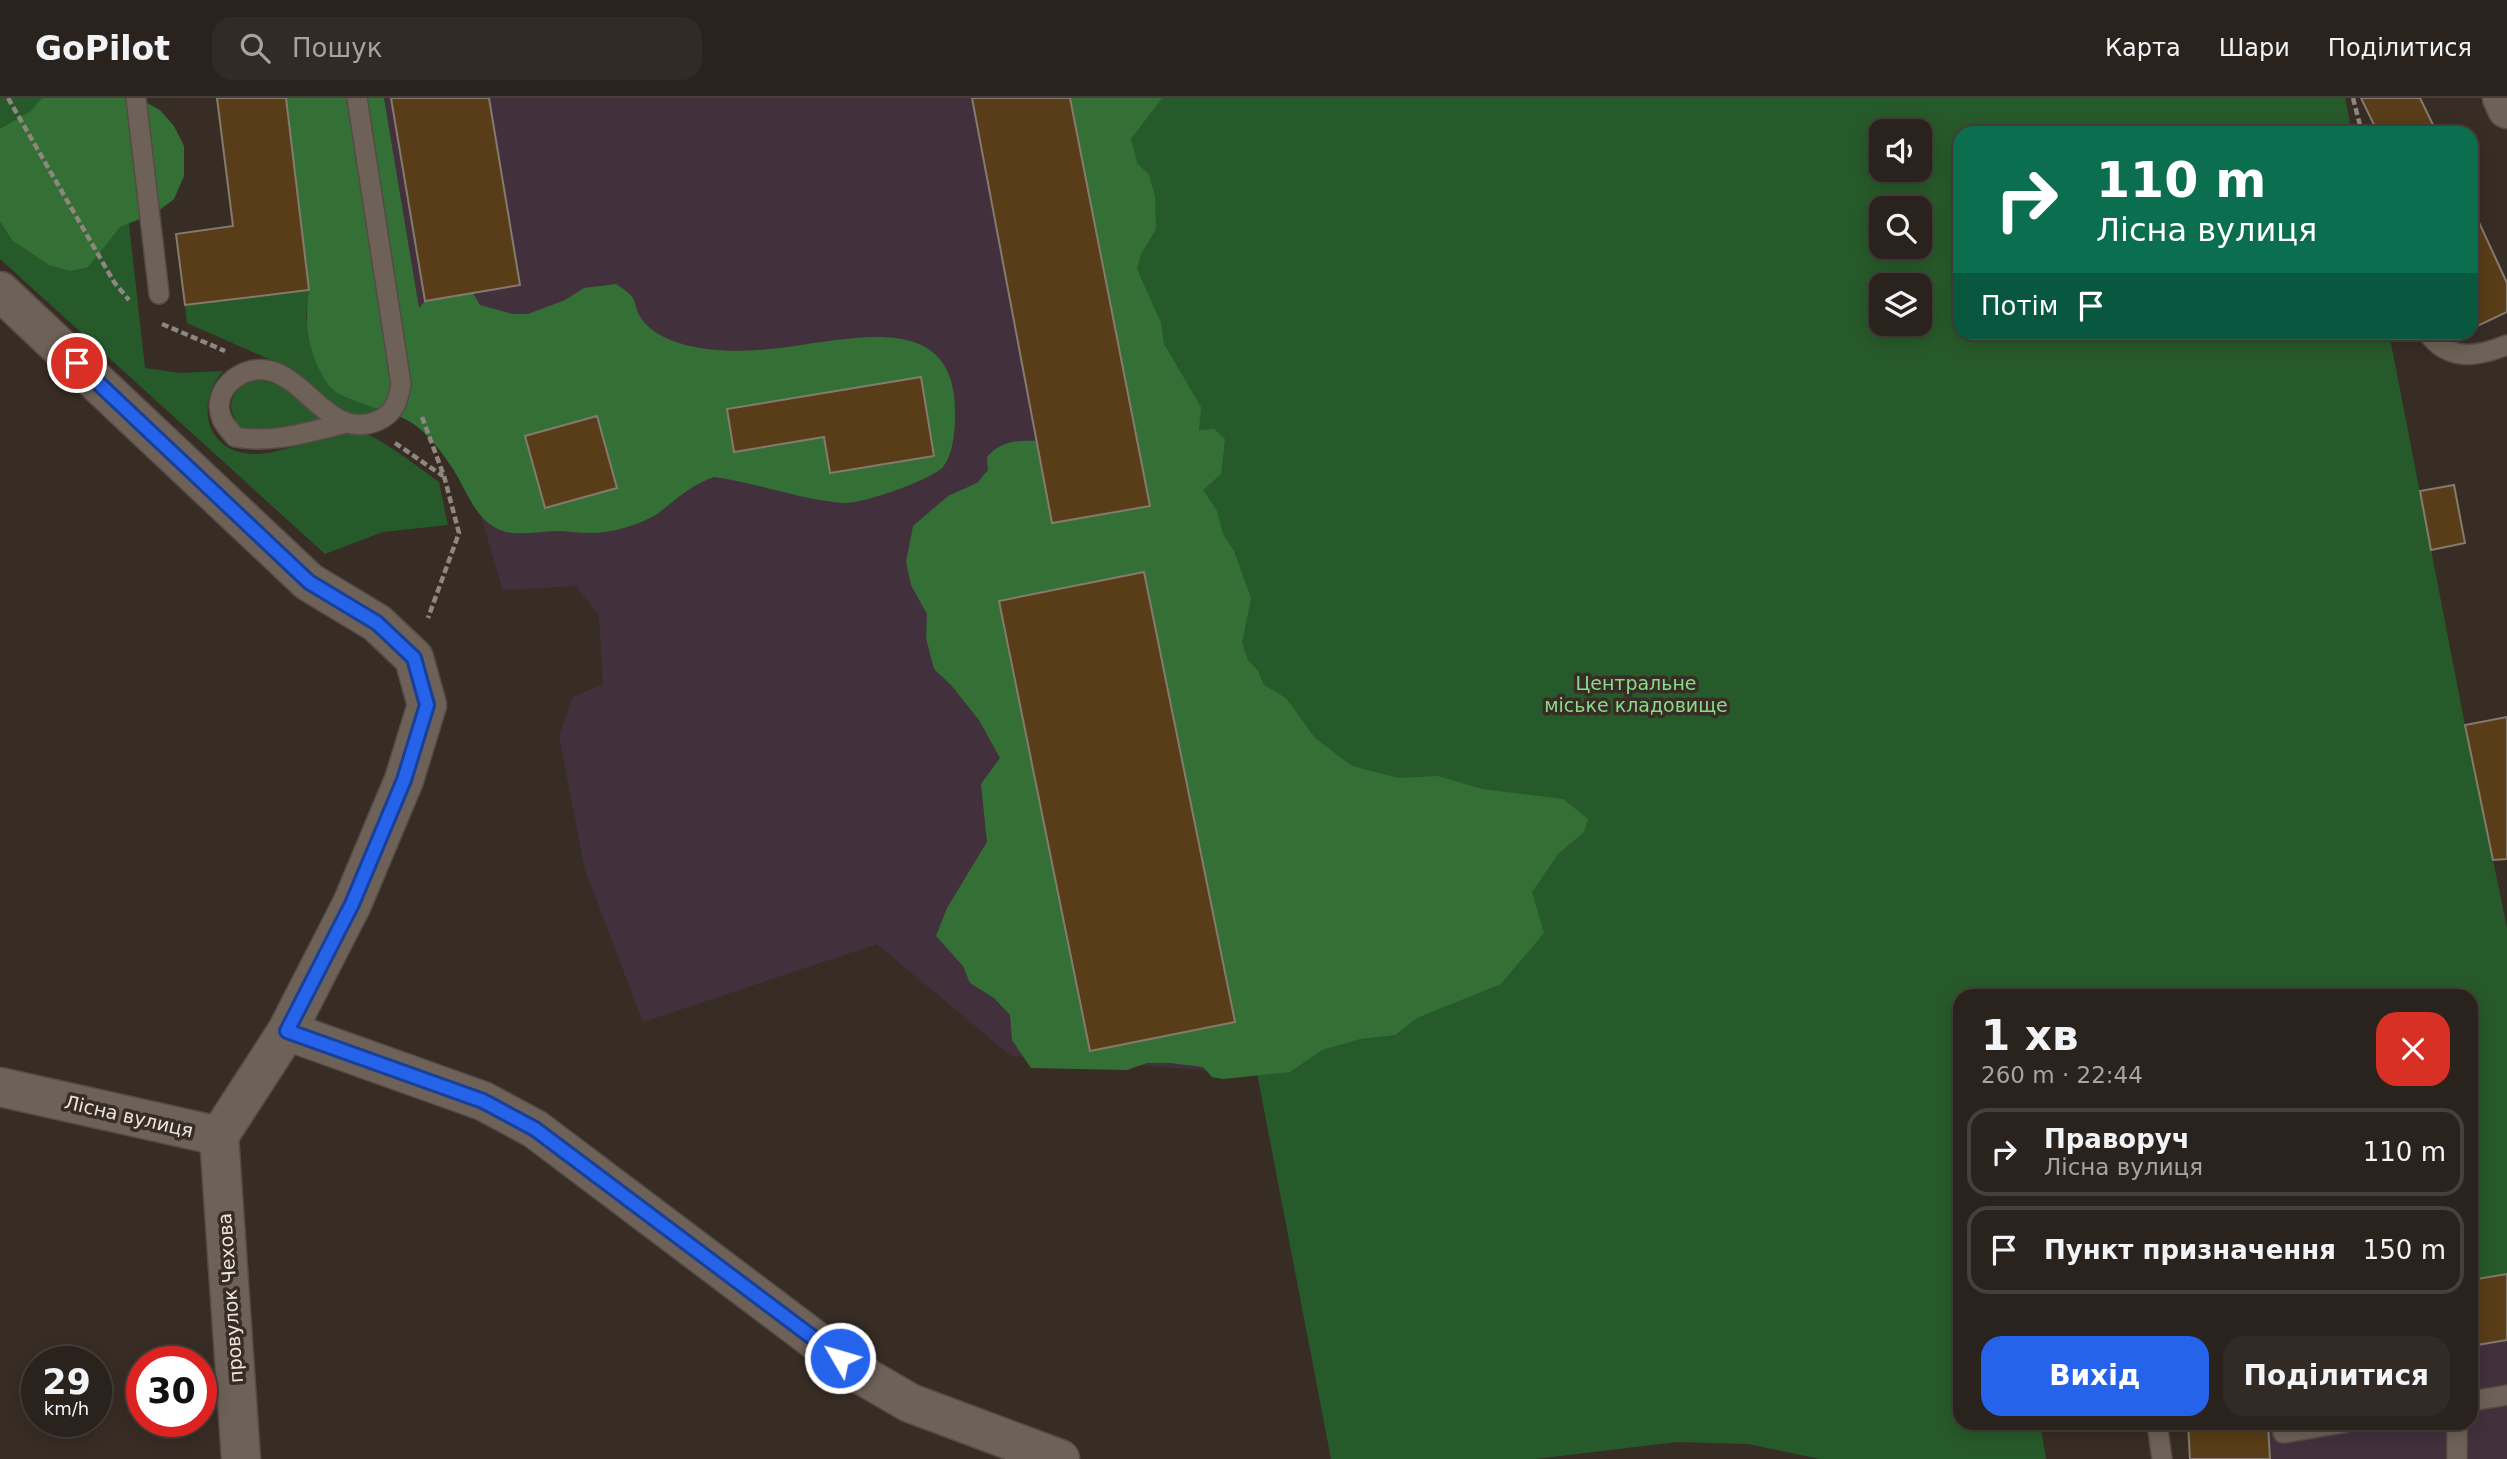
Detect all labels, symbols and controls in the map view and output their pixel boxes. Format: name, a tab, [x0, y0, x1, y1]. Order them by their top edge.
search box	[212, 17, 702, 80]
text: GoPilot	[35, 29, 170, 68]
icon: search	[236, 29, 274, 67]
text: Пошук	[292, 33, 382, 63]
text: Карта	[2105, 34, 2181, 62]
text: Шари	[2219, 34, 2290, 62]
text: Поділитися	[2328, 34, 2472, 62]
map controls	[1869, 119, 1932, 336]
button: sound	[1869, 119, 1932, 182]
text: 110 m	[2096, 152, 2266, 209]
icon: right	[1981, 154, 2072, 245]
button: search	[1869, 196, 1932, 259]
text: Лісна вулиця	[2096, 211, 2317, 249]
button: layers	[1869, 273, 1932, 336]
icon: arrive	[2072, 287, 2110, 325]
text: Потім	[1981, 291, 2058, 321]
pin	[47, 333, 107, 393]
icon: arrive	[58, 344, 96, 382]
park label: Центральне міське кладовище	[1544, 672, 1728, 716]
text: 1 хв	[1981, 1011, 2079, 1060]
button: close	[2376, 1012, 2450, 1086]
text: 260 m · 22:44	[1981, 1062, 2143, 1088]
street label: Лісна вулиця	[62, 1091, 196, 1141]
text: Праворуч	[2044, 1124, 2190, 1154]
icon: right	[1985, 1133, 2023, 1171]
text: 110 m	[2363, 1137, 2446, 1167]
text: Лісна вулиця	[2044, 1154, 2203, 1180]
street label: провулок Чехова	[213, 1212, 247, 1384]
icon: arrive	[1985, 1231, 2023, 1269]
text: Пункт призначення	[2044, 1235, 2336, 1265]
text: 150 m	[2363, 1235, 2446, 1265]
position arrow	[803, 1321, 877, 1395]
button: Вихід	[1981, 1336, 2209, 1416]
button: Поділитися	[2223, 1336, 2450, 1416]
speed limit sign: 30	[126, 1346, 217, 1437]
text: 29	[42, 1362, 91, 1402]
text: km/h	[44, 1398, 89, 1419]

